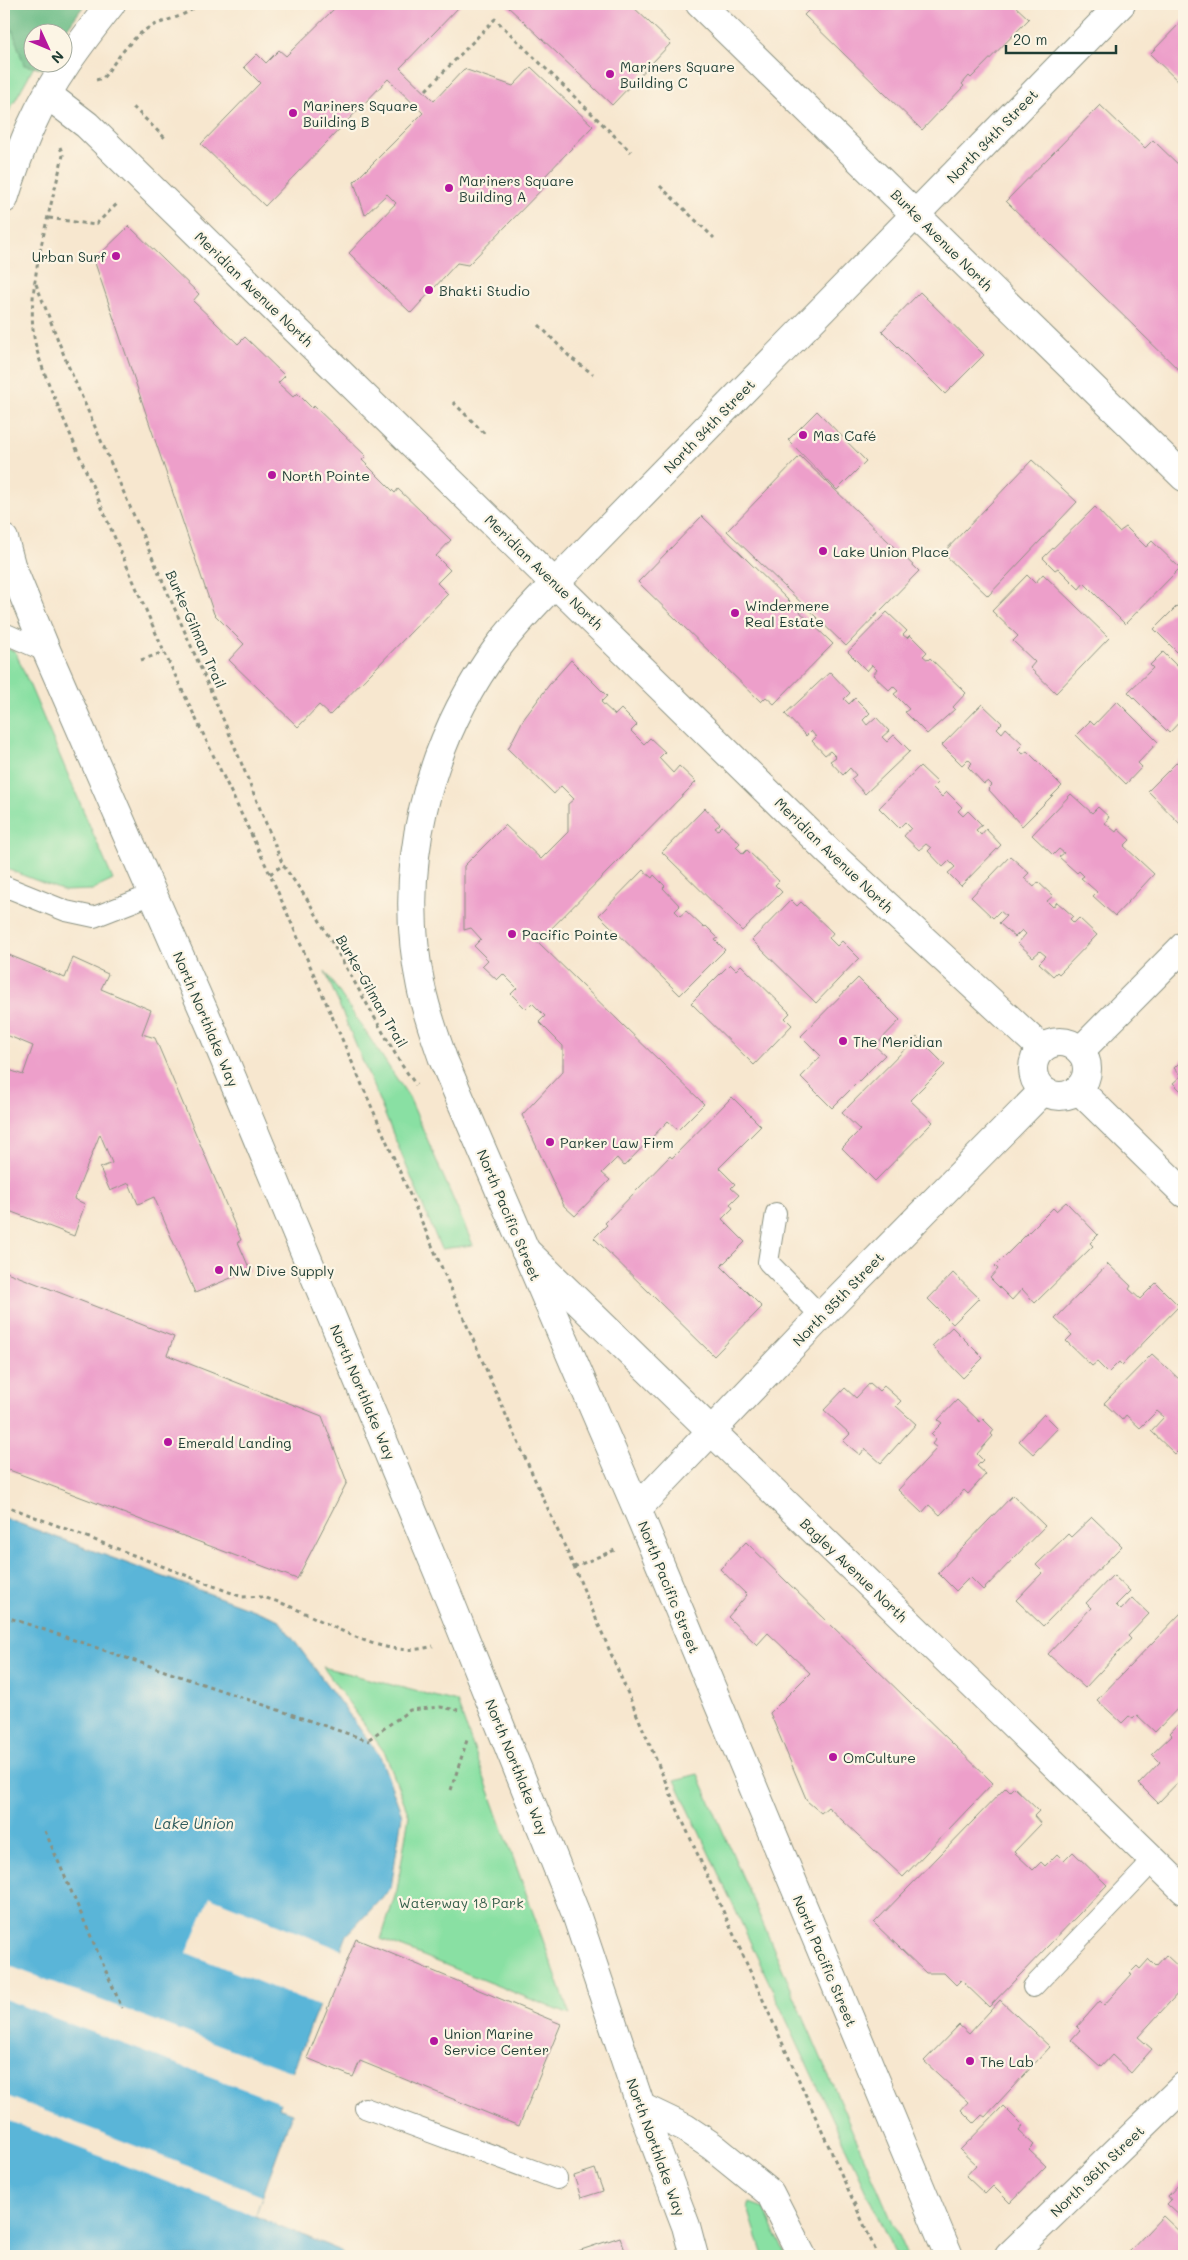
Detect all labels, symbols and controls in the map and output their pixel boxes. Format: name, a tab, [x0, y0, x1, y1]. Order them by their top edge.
north arrow	[22, 22, 72, 72]
scale bar	[1006, 22, 1116, 54]
text: 20 m	[1013, 29, 1047, 49]
text: N	[47, 47, 68, 68]
place label: Mariners Square Building C	[620, 57, 735, 92]
marker: Mariners Square Building C	[604, 68, 616, 80]
street label: North 34th Street	[942, 85, 1042, 187]
place label: Mariners Square Building B	[303, 96, 418, 131]
marker: Mariners Square Building B	[287, 107, 299, 119]
place label: Mariners Square Building A	[459, 171, 574, 206]
marker: Mariners Square Building A	[443, 182, 455, 194]
street label: Burke Avenue North	[887, 185, 997, 295]
street label: Meridian Avenue North	[191, 227, 317, 351]
place label: Urban Surf	[32, 247, 107, 266]
marker: Urban Surf	[110, 250, 122, 262]
place label: Bhakti Studio	[439, 281, 530, 300]
marker: Bhakti Studio	[423, 284, 435, 296]
street label: North 34th Street	[659, 375, 759, 477]
place label: Mas Café	[813, 426, 876, 445]
marker: Mas Café	[797, 429, 809, 441]
place label: North Pointe	[282, 466, 370, 485]
marker: North Pointe	[266, 469, 278, 481]
street label: Meridian Avenue North	[481, 510, 607, 634]
place label: Lake Union Place	[833, 542, 949, 561]
marker: Lake Union Place	[817, 545, 829, 557]
street label: Burke-Gilman Trail	[161, 567, 231, 691]
place label: Windermere Real Estate	[745, 596, 829, 631]
marker: Windermere Real Estate	[729, 607, 741, 619]
street label: Meridian Avenue North	[771, 793, 897, 917]
place label: Pacific Pointe	[522, 925, 618, 944]
marker: Pacific Pointe	[506, 928, 518, 940]
street label: Burke-Gilman Trail	[332, 931, 412, 1051]
street label: North Northlake Way	[169, 949, 243, 1089]
place label: The Meridian	[853, 1032, 943, 1051]
marker: The Meridian	[837, 1035, 849, 1047]
place label: Parker Law Firm	[560, 1133, 674, 1152]
marker: Parker Law Firm	[544, 1136, 556, 1148]
street label: North Pacific Street	[473, 1146, 545, 1284]
street label: North 35th Street	[788, 1248, 888, 1350]
place label: NW Dive Supply	[229, 1261, 334, 1280]
marker: NW Dive Supply	[213, 1264, 225, 1276]
street label: North Northlake Way	[326, 1322, 400, 1462]
place label: Emerald Landing	[178, 1433, 291, 1452]
marker: Emerald Landing	[162, 1436, 174, 1448]
street label: Bagley Avenue North	[796, 1514, 912, 1626]
street label: North Pacific Street	[634, 1518, 704, 1656]
street label: North Northlake Way	[481, 1696, 553, 1838]
place label: OmCulture	[843, 1748, 916, 1767]
marker: OmCulture	[827, 1751, 839, 1763]
water label: Lake Union	[154, 1813, 234, 1833]
street label: North Pacific Street	[789, 1892, 861, 2030]
park label: Waterway 18 Park	[398, 1893, 524, 1912]
place label: Union Marine Service Center	[444, 2024, 549, 2059]
marker: Union Marine Service Center	[428, 2035, 440, 2047]
place label: The Lab	[980, 2052, 1034, 2071]
marker: The Lab	[964, 2055, 976, 2067]
street label: North Northlake Way	[622, 2076, 690, 2218]
street label: North 36th Street	[1046, 2121, 1148, 2221]

